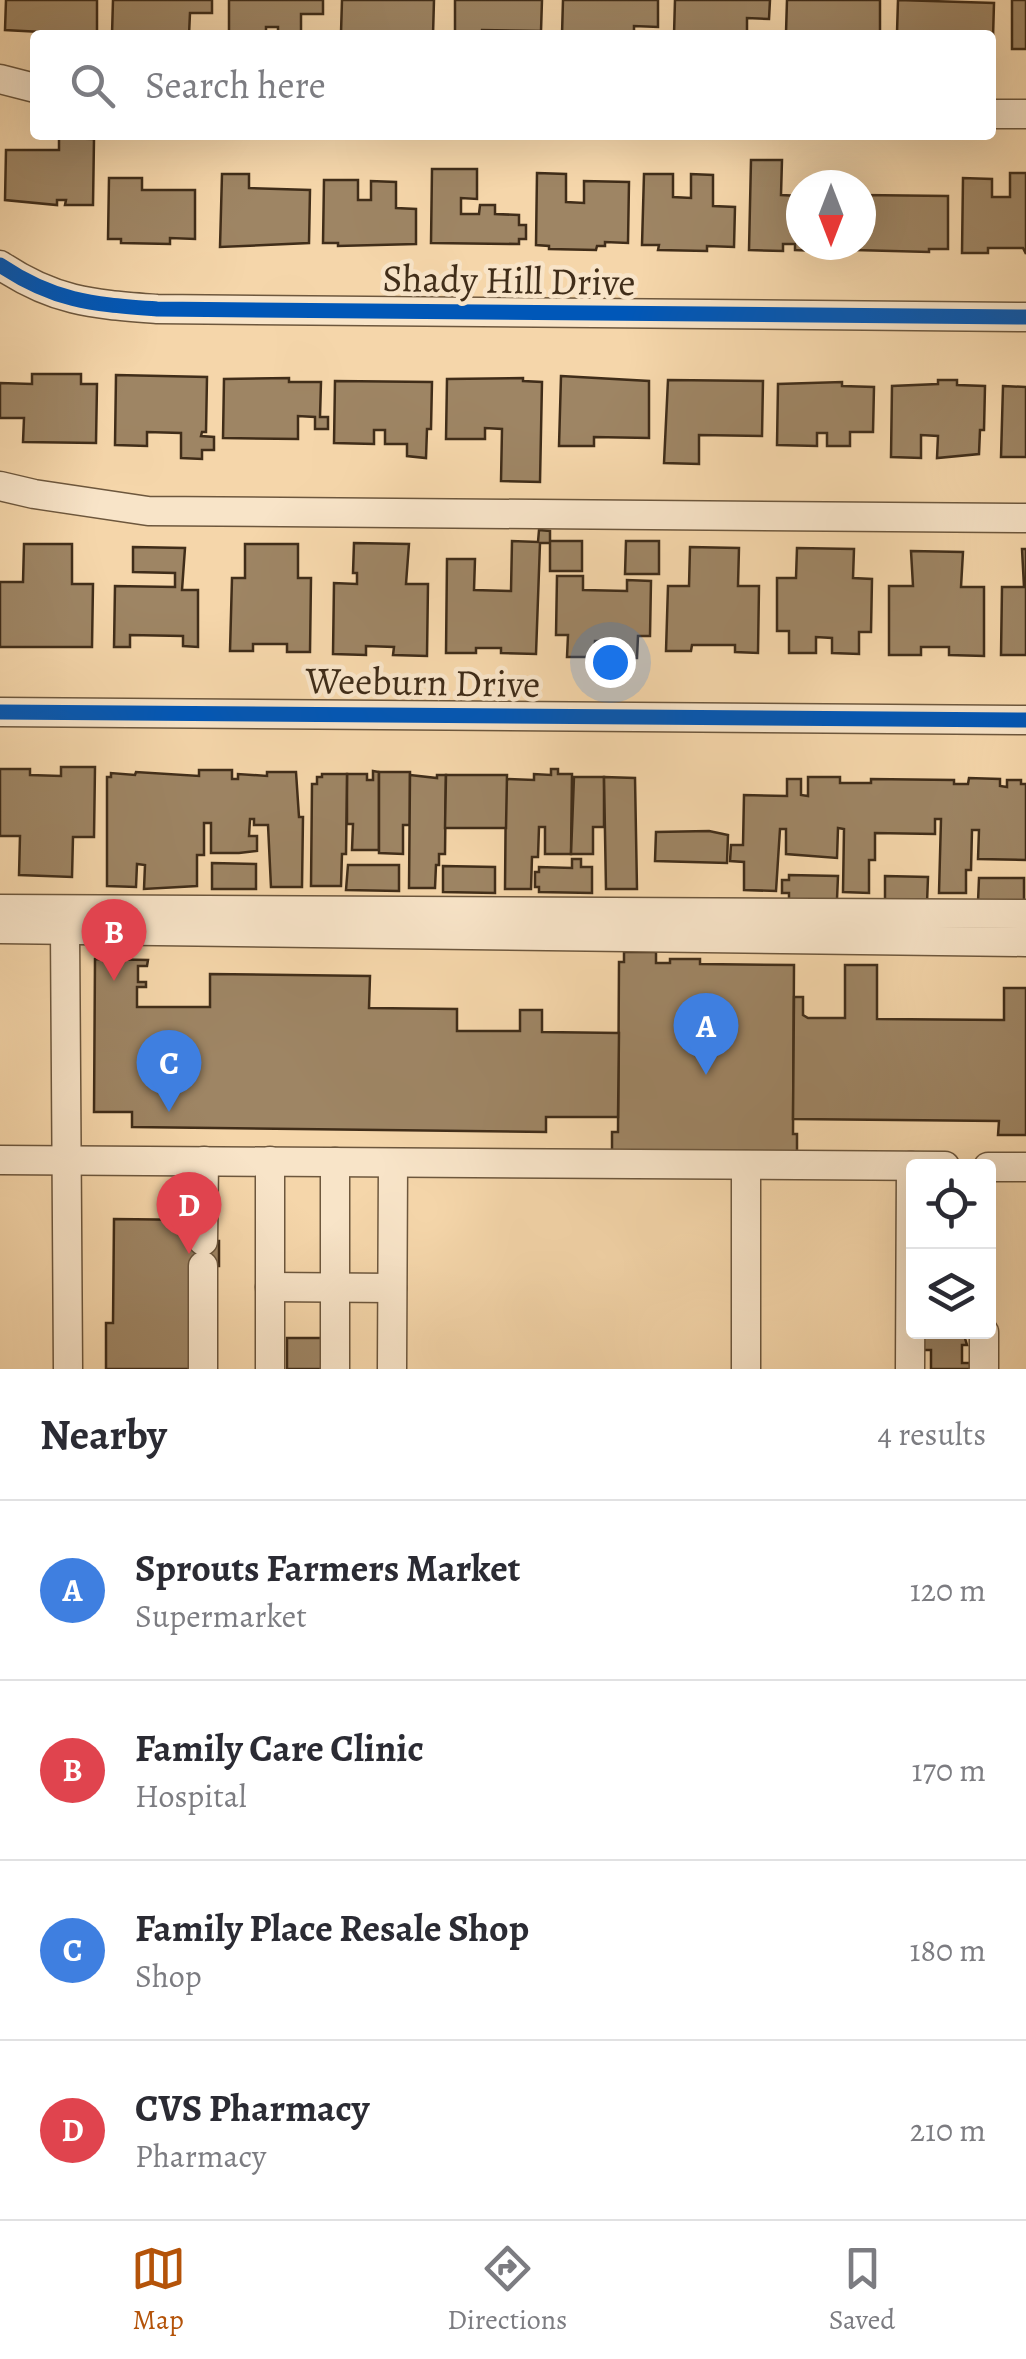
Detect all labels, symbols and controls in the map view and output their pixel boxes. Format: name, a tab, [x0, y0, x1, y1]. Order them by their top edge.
search box	[30, 30, 996, 140]
icon: search	[65, 58, 120, 113]
text: Search here	[145, 59, 326, 111]
north arrow	[786, 170, 876, 260]
street label: Shady Hill Drive	[382, 252, 636, 308]
your location	[585, 637, 636, 688]
street label: Weeburn Drive	[304, 654, 541, 710]
pin: B	[82, 898, 146, 981]
pin: A	[674, 992, 738, 1075]
pin: C	[136, 1030, 202, 1112]
map controls	[906, 1159, 996, 1339]
button: locate	[906, 1159, 996, 1249]
pin: D	[156, 1172, 222, 1254]
button: layers	[906, 1249, 996, 1339]
text: Nearby	[40, 1406, 167, 1463]
text: 4 results	[877, 1412, 986, 1456]
text: Sprouts Farmers Market	[135, 1542, 520, 1594]
text: A	[62, 1568, 83, 1612]
text: 120 m	[910, 1568, 986, 1612]
text: Supermarket	[135, 1594, 307, 1638]
text: Family Care Clinic	[135, 1722, 424, 1774]
text: B	[62, 1748, 83, 1792]
text: 170 m	[912, 1748, 986, 1792]
text: Hospital	[135, 1774, 247, 1818]
text: Family Place Resale Shop	[135, 1902, 529, 1954]
text: C	[63, 1928, 82, 1972]
text: 180 m	[910, 1928, 986, 1972]
text: Shop	[135, 1954, 202, 1998]
text: CVS Pharmacy	[135, 2082, 369, 2134]
text: D	[61, 2108, 84, 2152]
text: 210 m	[910, 2108, 986, 2152]
text: Pharmacy	[135, 2134, 266, 2178]
tab: Map	[131, 2241, 186, 2339]
tab: Directions	[447, 2241, 567, 2339]
tab: Saved	[829, 2241, 895, 2339]

